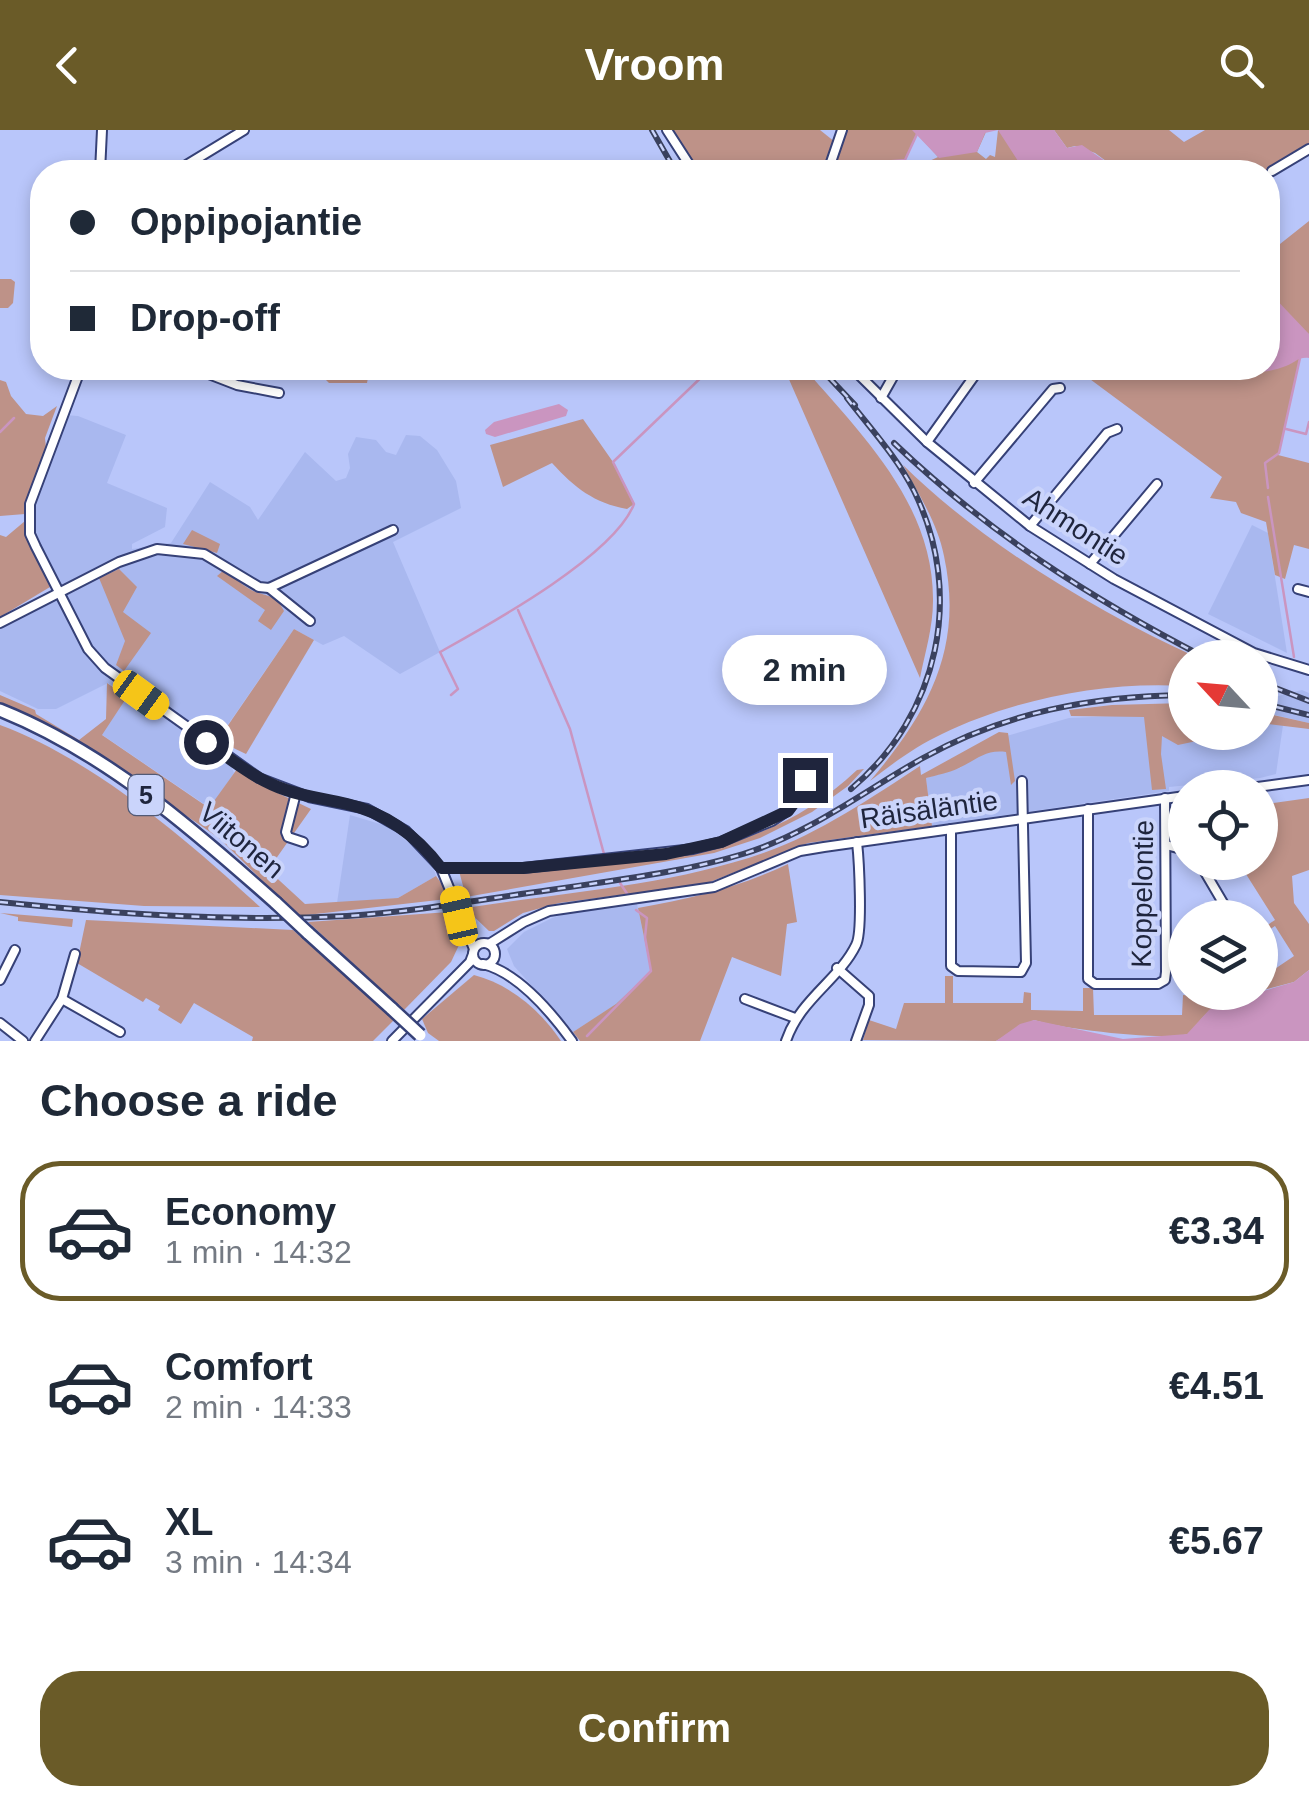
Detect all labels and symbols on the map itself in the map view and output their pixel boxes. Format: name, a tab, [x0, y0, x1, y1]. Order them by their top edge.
street label: Ahmontie	[1018, 481, 1134, 572]
callout: 2 min	[722, 635, 888, 705]
north arrow	[1168, 640, 1278, 750]
car	[108, 665, 174, 725]
route start	[184, 720, 229, 765]
route end	[783, 758, 828, 803]
road number: 5	[128, 775, 164, 815]
street label: Räisäläntie	[858, 785, 1000, 834]
street label: Viitonen	[193, 796, 290, 885]
street label: Koppelontie	[1126, 820, 1159, 968]
car	[438, 883, 480, 949]

